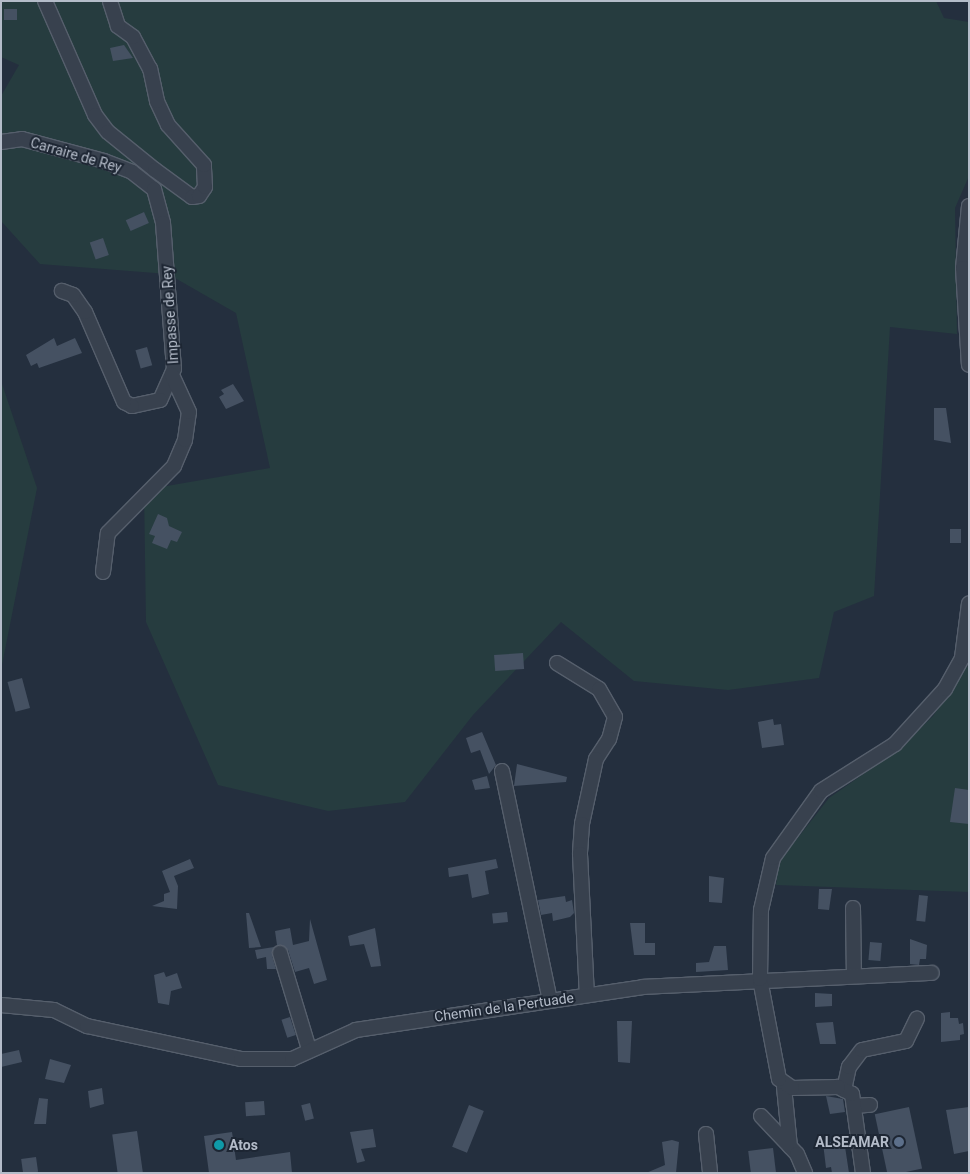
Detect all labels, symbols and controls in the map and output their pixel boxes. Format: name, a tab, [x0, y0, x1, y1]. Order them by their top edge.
street label: Carraire de Rey	[29, 134, 123, 176]
street label: Impasse de Rey	[158, 265, 182, 365]
street label: Chemin de la Pertuade	[433, 989, 575, 1025]
place label: ALSEAMAR	[815, 1134, 889, 1150]
marker: ALSEAMAR	[893, 1136, 905, 1148]
place label: Atos	[229, 1137, 258, 1153]
marker: Atos	[213, 1139, 225, 1151]

